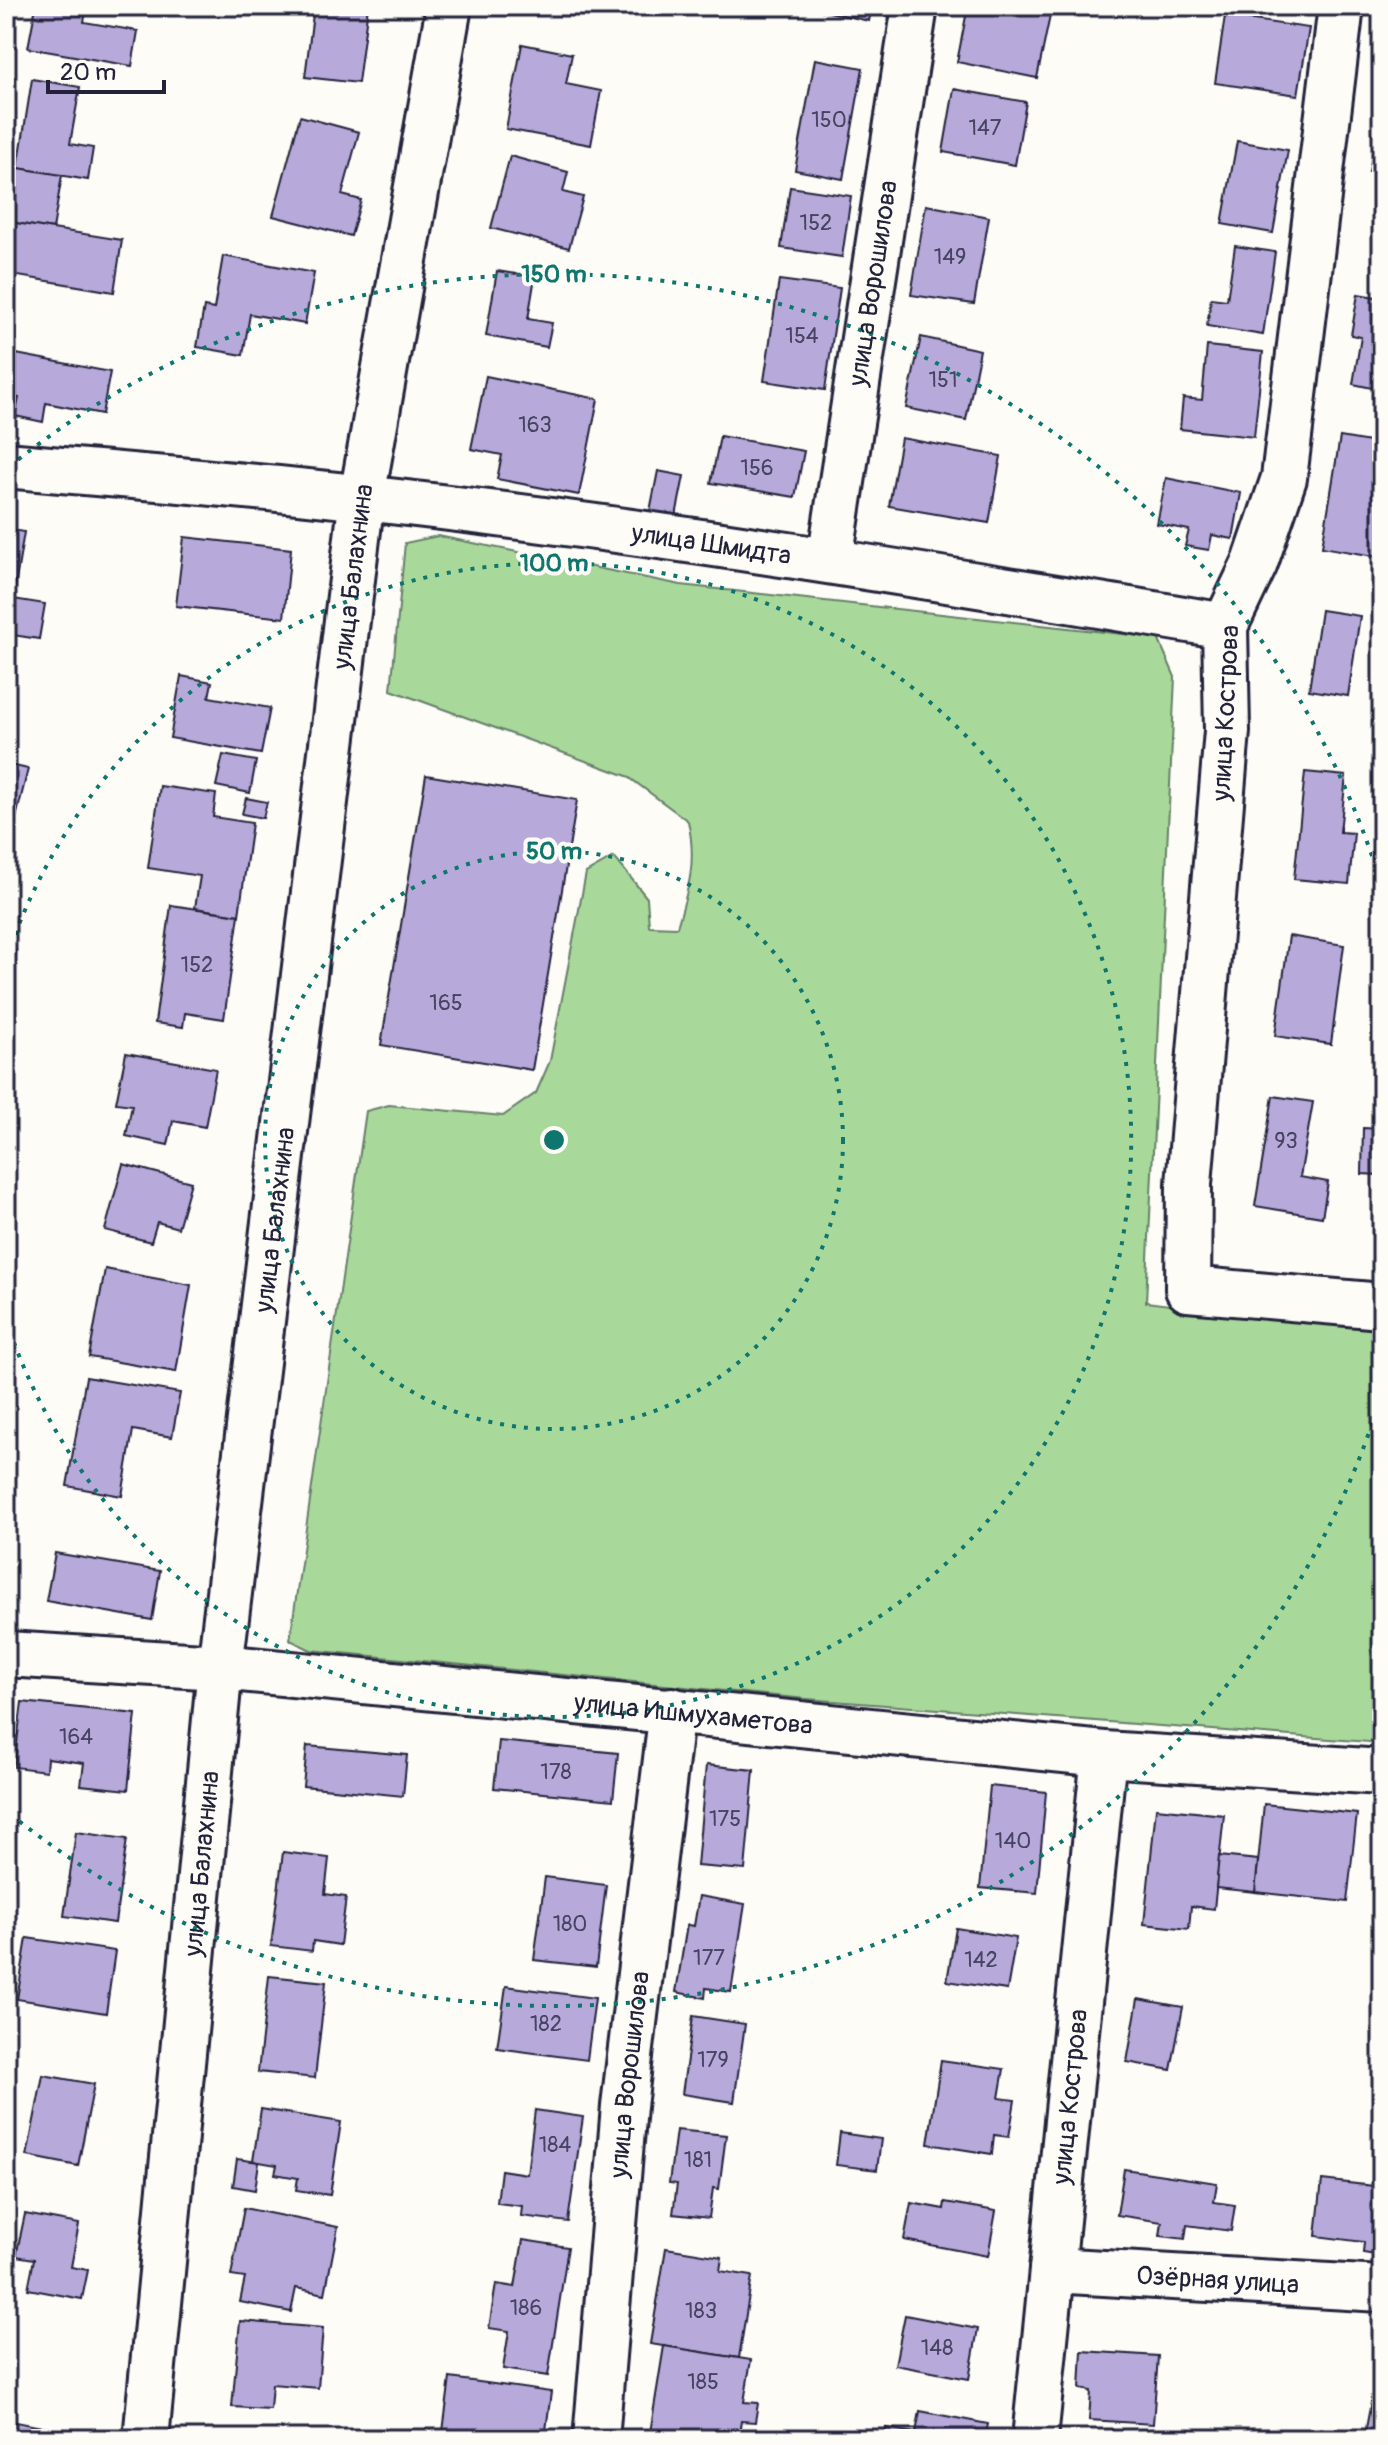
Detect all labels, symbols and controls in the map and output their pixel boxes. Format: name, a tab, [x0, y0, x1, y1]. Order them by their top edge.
scale bar	[48, 44, 164, 94]
text: 20 m	[60, 58, 116, 87]
house number: 150	[811, 106, 847, 134]
house number: 147	[968, 114, 1002, 142]
street label: улица Ворошилова	[842, 178, 905, 390]
house number: 152	[800, 209, 832, 237]
house number: 149	[934, 243, 966, 271]
text: 150 m	[521, 260, 587, 289]
house number: 154	[785, 322, 819, 350]
house number: 151	[928, 366, 958, 394]
house number: 163	[518, 411, 552, 439]
house number: 156	[740, 454, 774, 482]
street label: улица Балахнина	[326, 481, 381, 672]
street label: улица Шмидта	[628, 517, 793, 572]
text: 100 m	[520, 549, 588, 578]
street label: улица Кострова	[1205, 624, 1247, 803]
text: 50 m	[526, 837, 582, 866]
house number: 152	[181, 951, 213, 979]
house number: 165	[429, 989, 463, 1017]
street label: улица Балахнина	[248, 1125, 302, 1315]
centre of rings	[540, 1126, 568, 1154]
house number: 93	[1274, 1127, 1298, 1155]
street label: улица Ишмухаметова	[571, 1687, 814, 1742]
house number: 164	[59, 1723, 93, 1751]
house number: 178	[540, 1758, 572, 1786]
street label: улица Балахнина	[177, 1769, 227, 1959]
house number: 175	[709, 1805, 741, 1833]
house number: 140	[995, 1827, 1031, 1855]
house number: 180	[553, 1910, 587, 1938]
house number: 177	[693, 1944, 725, 1972]
house number: 142	[964, 1946, 998, 1974]
street label: улица Ворошилова	[603, 1969, 657, 2180]
street label: улица Кострова	[1046, 2008, 1095, 2187]
house number: 182	[530, 2010, 562, 2038]
house number: 179	[697, 2046, 729, 2074]
house number: 184	[539, 2131, 571, 2159]
house number: 181	[684, 2146, 712, 2174]
street label: Озёрная улица	[1135, 2260, 1300, 2301]
house number: 186	[510, 2294, 542, 2322]
house number: 183	[685, 2297, 717, 2325]
house number: 148	[921, 2334, 953, 2362]
house number: 185	[687, 2368, 719, 2396]

